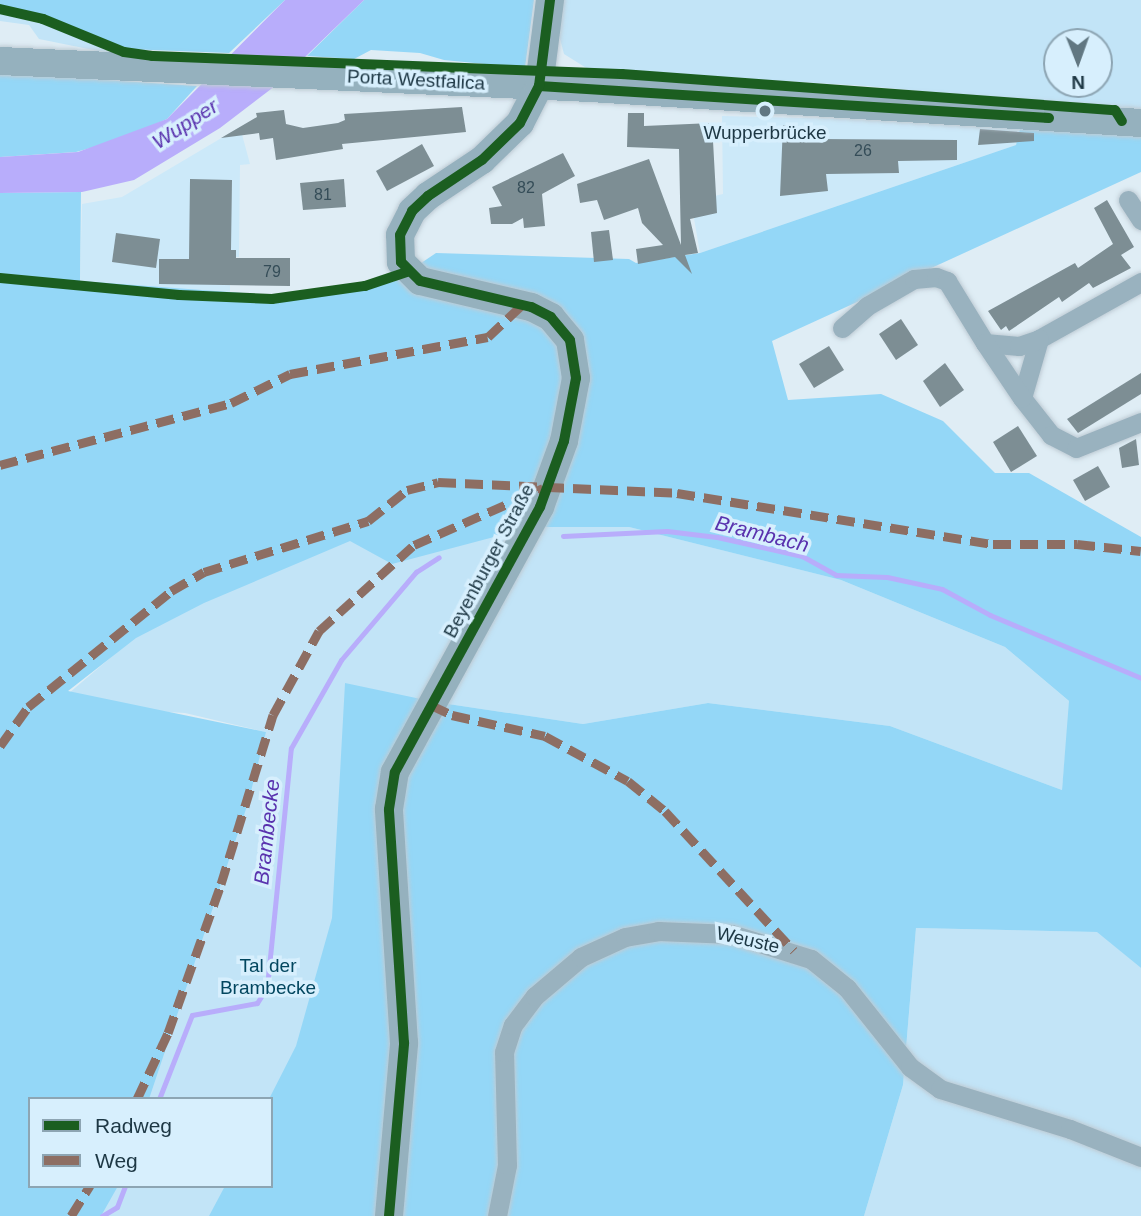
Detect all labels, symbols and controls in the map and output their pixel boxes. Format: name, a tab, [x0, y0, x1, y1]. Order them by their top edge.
north arrow	[1043, 28, 1113, 98]
street label: Porta Westfalica	[347, 65, 485, 95]
text: N	[1071, 72, 1085, 93]
water label: Wupper	[147, 93, 223, 155]
marker: Wupperbrücke	[757, 103, 773, 119]
place label: Wupperbrücke	[703, 122, 827, 144]
house number: 26	[854, 141, 872, 161]
house number: 82	[517, 178, 535, 198]
house number: 81	[314, 185, 332, 205]
house number: 79	[263, 262, 281, 282]
street label: Beyenburger Straße	[439, 480, 539, 642]
water label: Brambach	[713, 510, 811, 558]
water label: Brambecke	[249, 778, 285, 886]
street label: Weuste	[714, 922, 782, 958]
park label: Tal der Brambecke	[220, 955, 316, 999]
legend	[28, 1097, 273, 1188]
text: Radweg	[95, 1114, 172, 1137]
text: Weg	[95, 1149, 138, 1172]

